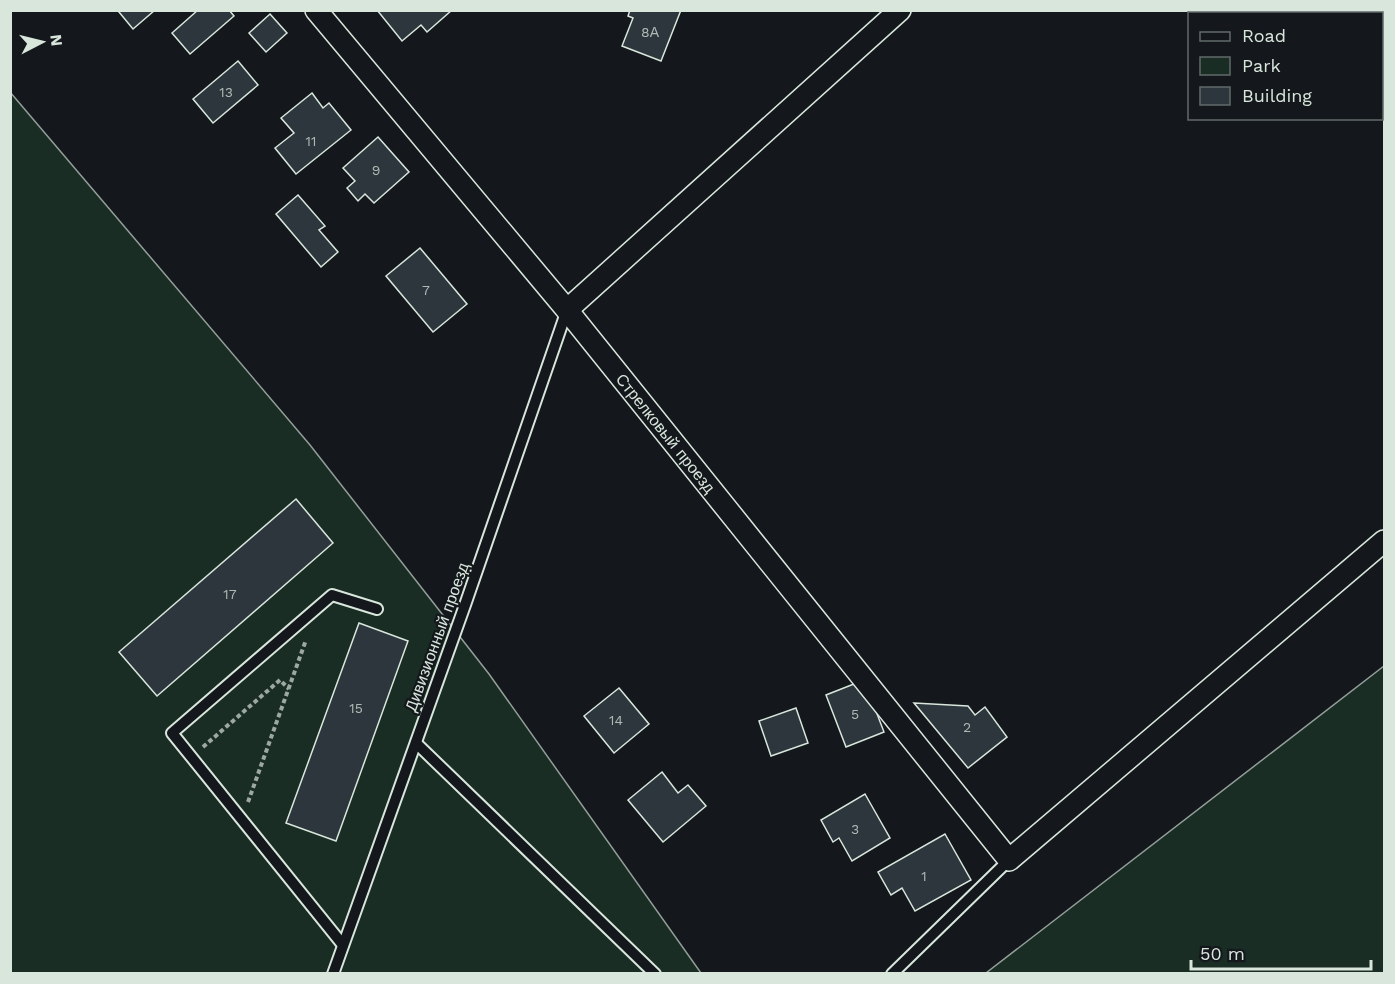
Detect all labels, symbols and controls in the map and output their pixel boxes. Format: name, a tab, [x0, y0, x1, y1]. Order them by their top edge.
north arrow	[12, 12, 72, 72]
legend	[1188, 12, 1383, 120]
house number: 8А	[641, 24, 660, 40]
text: Road	[1242, 25, 1286, 46]
text: N	[46, 33, 67, 47]
text: Park	[1242, 55, 1281, 76]
house number: 13	[219, 84, 233, 100]
text: Building	[1242, 85, 1312, 106]
house number: 11	[306, 133, 316, 149]
house number: 9	[372, 162, 380, 178]
house number: 7	[422, 282, 430, 298]
street label: Стрелковый проезд	[612, 370, 720, 497]
street label: Дивизионный проезд	[401, 559, 473, 714]
house number: 17	[223, 586, 237, 602]
house number: 15	[349, 700, 363, 716]
house number: 5	[851, 706, 859, 722]
house number: 14	[609, 712, 623, 728]
house number: 2	[963, 719, 971, 735]
house number: 3	[851, 821, 859, 837]
house number: 1	[921, 868, 927, 884]
scale bar	[1191, 933, 1371, 971]
text: 50 m	[1200, 943, 1245, 964]

